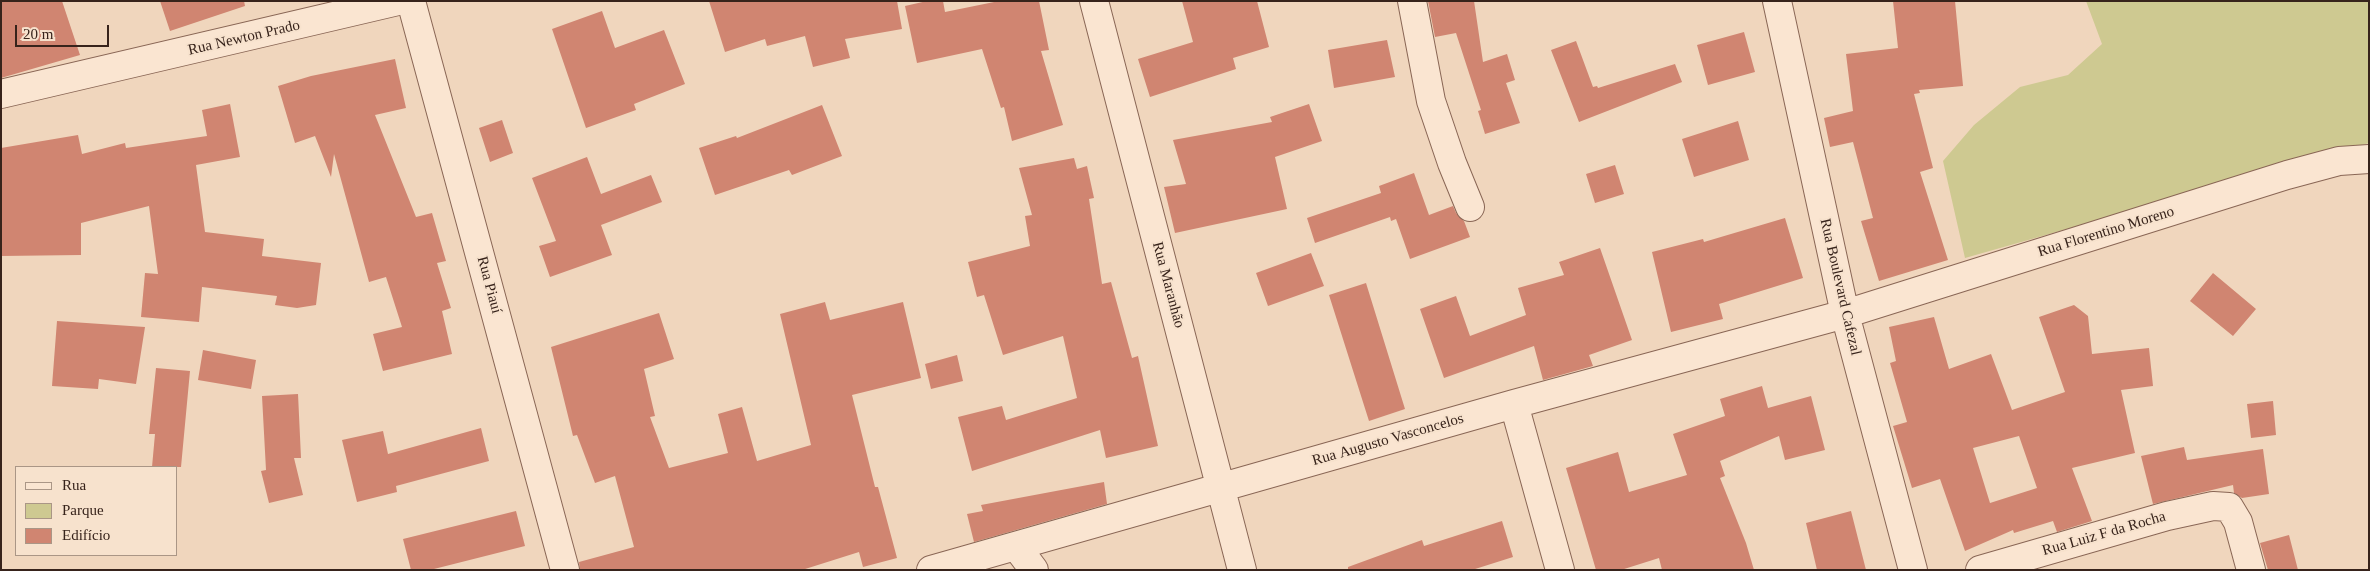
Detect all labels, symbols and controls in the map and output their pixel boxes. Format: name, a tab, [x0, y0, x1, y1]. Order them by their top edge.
scale bar	[18, 15, 111, 47]
street label: Rua Newton Prado	[186, 16, 302, 60]
text: 20 m	[23, 26, 53, 42]
street label: Rua Florentino Moreno	[2036, 203, 2176, 261]
street label: Rua Boulevard Cafezal	[1815, 217, 1865, 357]
street label: Rua Maranhão	[1148, 240, 1188, 330]
street label: Rua Piauí	[473, 254, 505, 316]
street label: Rua Augusto Vasconcelos	[1310, 410, 1466, 470]
legend	[15, 466, 178, 556]
text: Rua	[62, 477, 86, 493]
text: Parque	[62, 502, 104, 518]
street label: Rua Luiz F da Rocha	[2040, 508, 2168, 560]
text: Edifício	[62, 527, 110, 543]

